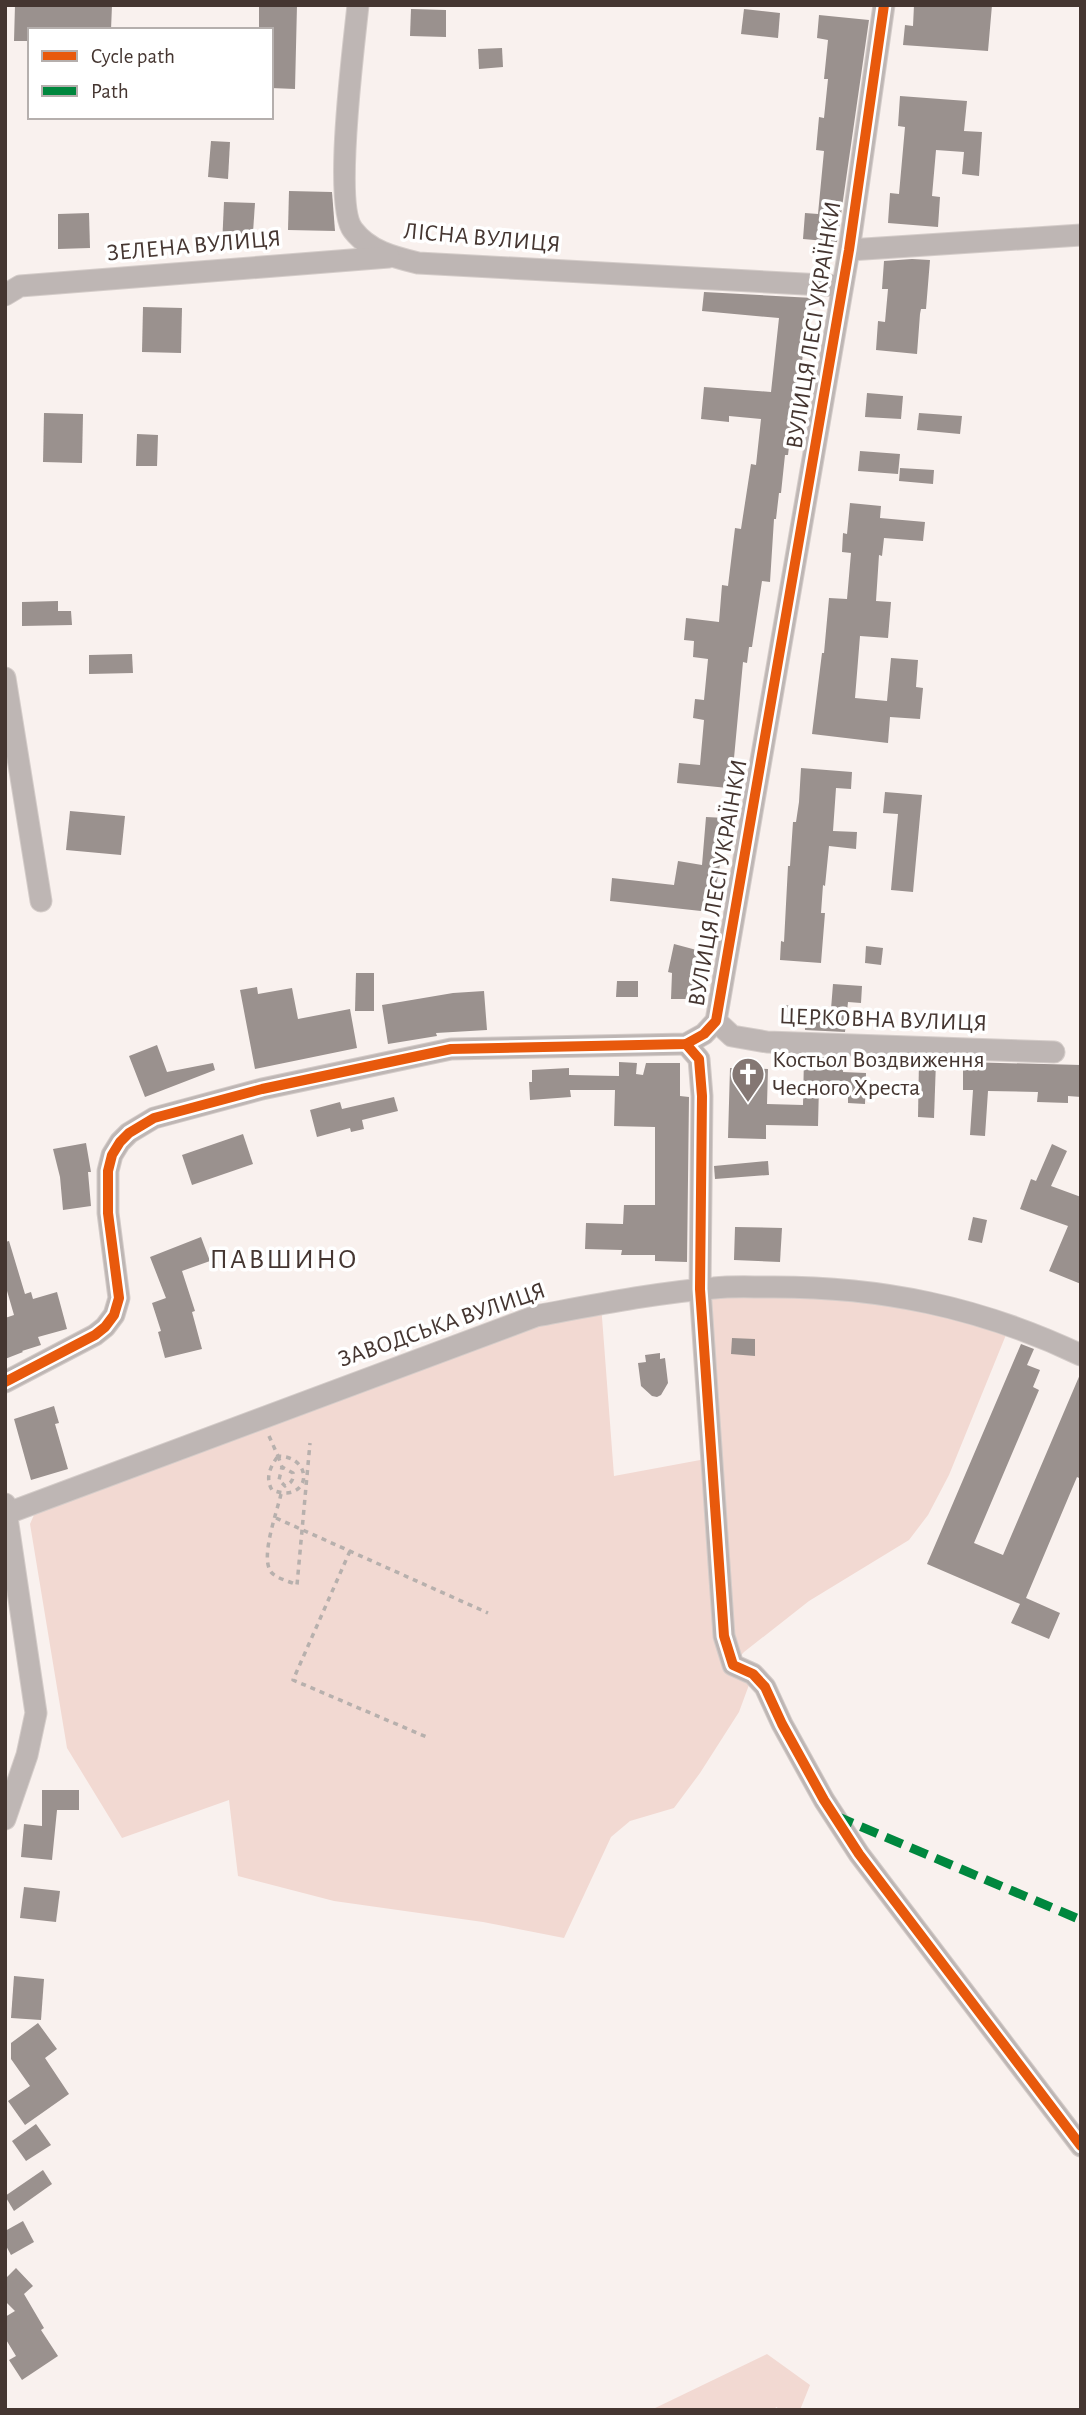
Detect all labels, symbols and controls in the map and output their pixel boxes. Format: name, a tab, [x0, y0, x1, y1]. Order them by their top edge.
legend	[28, 28, 273, 119]
text: Cycle path	[91, 46, 175, 67]
text: Path	[91, 81, 129, 102]
street label: ВУЛИЦЯ ЛЕСІ УКРАЇНКИ	[782, 199, 845, 451]
street label: ЛІСНА ВУЛИЦЯ	[403, 219, 561, 257]
street label: ЗЕЛЕНА ВУЛИЦЯ	[106, 226, 282, 266]
street label: ВУЛИЦЯ ЛЕСІ УКРАЇНКИ	[683, 757, 752, 1008]
street label: ЦЕРКОВНА ВУЛИЦЯ	[778, 1004, 988, 1036]
place label: Костьол Воздвиження Чесного Хреста	[772, 1048, 985, 1100]
church icon: Костьол Воздвиження Чесного Хреста	[729, 1055, 767, 1104]
district label: ПАВШИНО	[209, 1246, 359, 1274]
street label: ЗАВОДСЬКА ВУЛИЦЯ	[335, 1278, 549, 1372]

